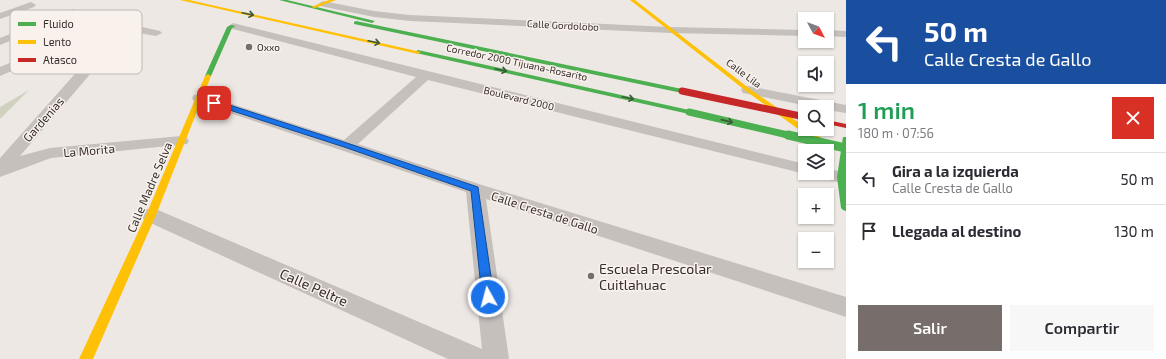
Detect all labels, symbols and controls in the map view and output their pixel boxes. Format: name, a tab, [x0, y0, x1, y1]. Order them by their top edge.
legend	[10, 10, 142, 74]
one-way arrow	[241, 11, 254, 19]
north arrow	[798, 12, 834, 48]
map controls	[798, 12, 834, 268]
text: 50 m	[924, 14, 988, 48]
icon: left	[858, 16, 910, 68]
text: Fluido	[43, 17, 74, 30]
street label: Calle Gordolobo	[527, 17, 600, 33]
text: Lento	[43, 35, 71, 48]
one-way arrow	[368, 39, 381, 47]
place label: Oxxo	[257, 41, 280, 53]
street label: Corredor 2000 Tijuana-Rosarito	[445, 41, 589, 83]
marker: Oxxo	[244, 42, 254, 52]
text: Calle Cresta de Gallo	[924, 48, 1091, 70]
text: Atasco	[43, 53, 77, 66]
street label: Calle Lila	[724, 56, 764, 90]
button: sound	[798, 56, 834, 92]
one-way arrow	[495, 67, 508, 75]
street label: Boulevard 2000	[483, 83, 555, 113]
pin	[197, 86, 231, 120]
icon: arrive	[203, 92, 225, 114]
street label: Gardenias	[20, 94, 66, 144]
one-way arrow	[622, 95, 635, 103]
text: 1 min	[858, 95, 915, 124]
button: close	[1112, 97, 1154, 139]
button: search	[798, 100, 834, 136]
one-way arrow	[721, 117, 734, 125]
text: 180 m · 07:56	[858, 125, 934, 141]
street label: Calle Madre Selva	[124, 140, 174, 234]
street label: La Morita	[63, 141, 115, 159]
button: layers	[798, 144, 834, 180]
text: Gira a la izquierda	[892, 162, 1019, 180]
icon: left	[858, 168, 880, 190]
text: 50 m	[1120, 170, 1154, 188]
text: Calle Cresta de Gallo	[892, 180, 1013, 196]
street label: Calle Cresta de Gallo	[490, 188, 600, 236]
button: +	[798, 188, 834, 224]
icon: arrive	[858, 220, 880, 242]
text: Llegada al destino	[892, 222, 1021, 240]
text: 130 m	[1114, 222, 1154, 240]
button: −	[798, 232, 834, 268]
place label: Escuela Prescolar Cuitlahuac	[599, 260, 712, 293]
street label: Calle Peltre	[277, 264, 351, 310]
marker: Escuela Prescolar Cuitlahuac	[586, 271, 596, 281]
position arrow	[467, 276, 509, 318]
button: Salir	[858, 305, 1002, 351]
button: Compartir	[1010, 305, 1154, 351]

